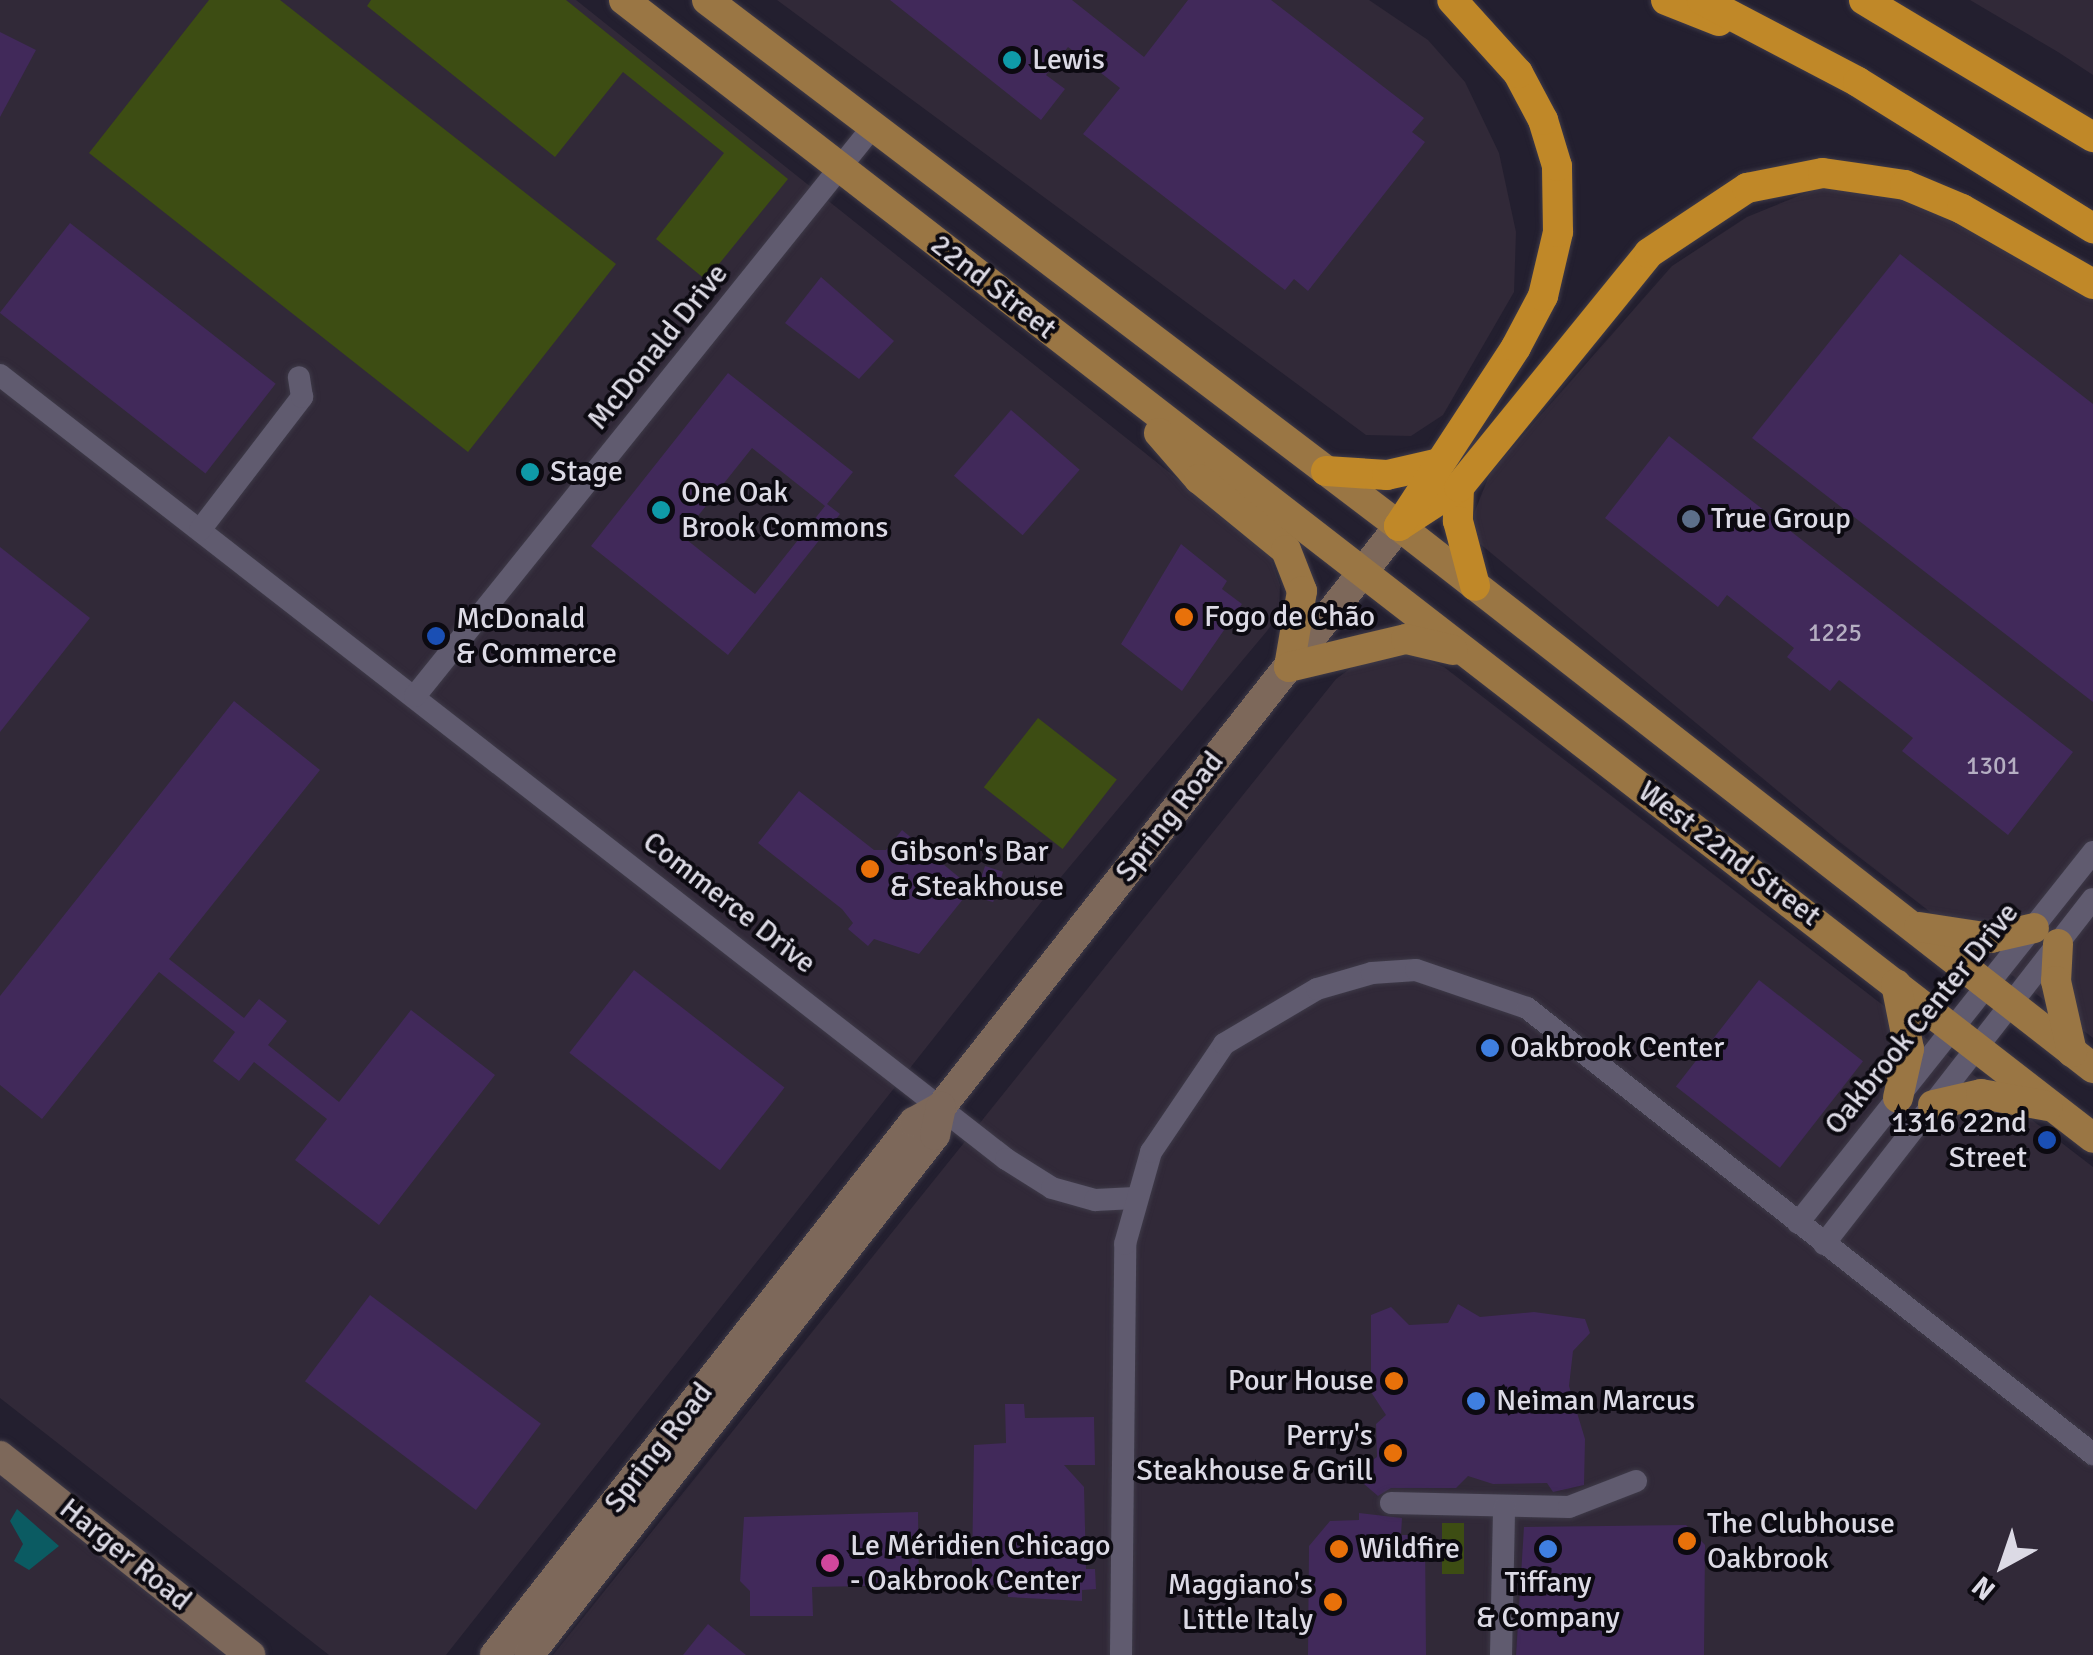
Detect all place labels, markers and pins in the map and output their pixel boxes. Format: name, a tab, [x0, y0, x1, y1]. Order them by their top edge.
place label: Lewis	[1032, 42, 1105, 78]
marker: Lewis	[1001, 49, 1023, 71]
place label: Stage	[550, 454, 623, 490]
marker: Stage	[519, 461, 541, 483]
place label: One Oak Brook Commons	[681, 475, 888, 546]
marker: One Oak Brook Commons	[650, 499, 672, 521]
place label: True Group	[1711, 501, 1851, 537]
marker: True Group	[1680, 508, 1702, 530]
place label: Fogo de Chão	[1204, 599, 1375, 635]
place label: McDonald & Commerce	[456, 601, 617, 672]
marker: Fogo de Chão	[1173, 606, 1195, 628]
marker: McDonald & Commerce	[425, 625, 447, 647]
place label: Gibson's Bar & Steakhouse	[890, 834, 1064, 904]
marker: Gibson's Bar & Steakhouse	[859, 858, 881, 880]
place label: Oakbrook Center	[1510, 1030, 1724, 1066]
marker: Oakbrook Center	[1479, 1037, 1501, 1059]
place label: 1316 22nd Street	[1891, 1105, 2027, 1176]
marker: 1316 22nd Street	[2036, 1129, 2058, 1151]
place label: Pour House	[1228, 1363, 1374, 1399]
marker: Pour House	[1383, 1370, 1405, 1392]
place label: Neiman Marcus	[1496, 1383, 1695, 1419]
marker: Neiman Marcus	[1465, 1390, 1487, 1412]
place label: Perry's Steakhouse & Grill	[1136, 1418, 1373, 1488]
marker: Perry's Steakhouse & Grill	[1382, 1442, 1404, 1464]
place label: The Clubhouse Oakbrook	[1707, 1506, 1895, 1576]
place label: Le Méridien Chicago - Oakbrook Center	[850, 1528, 1111, 1598]
marker: The Clubhouse Oakbrook	[1676, 1530, 1698, 1552]
place label: Wildfire	[1359, 1531, 1460, 1567]
marker: Wildfire	[1328, 1538, 1350, 1560]
marker: Tiffany & Company	[1537, 1538, 1559, 1560]
marker: Le Méridien Chicago - Oakbrook Center	[819, 1552, 841, 1574]
place label: Tiffany & Company	[1476, 1565, 1620, 1636]
place label: Maggiano's Little Italy	[1168, 1567, 1313, 1638]
marker: Maggiano's Little Italy	[1322, 1591, 1344, 1613]

